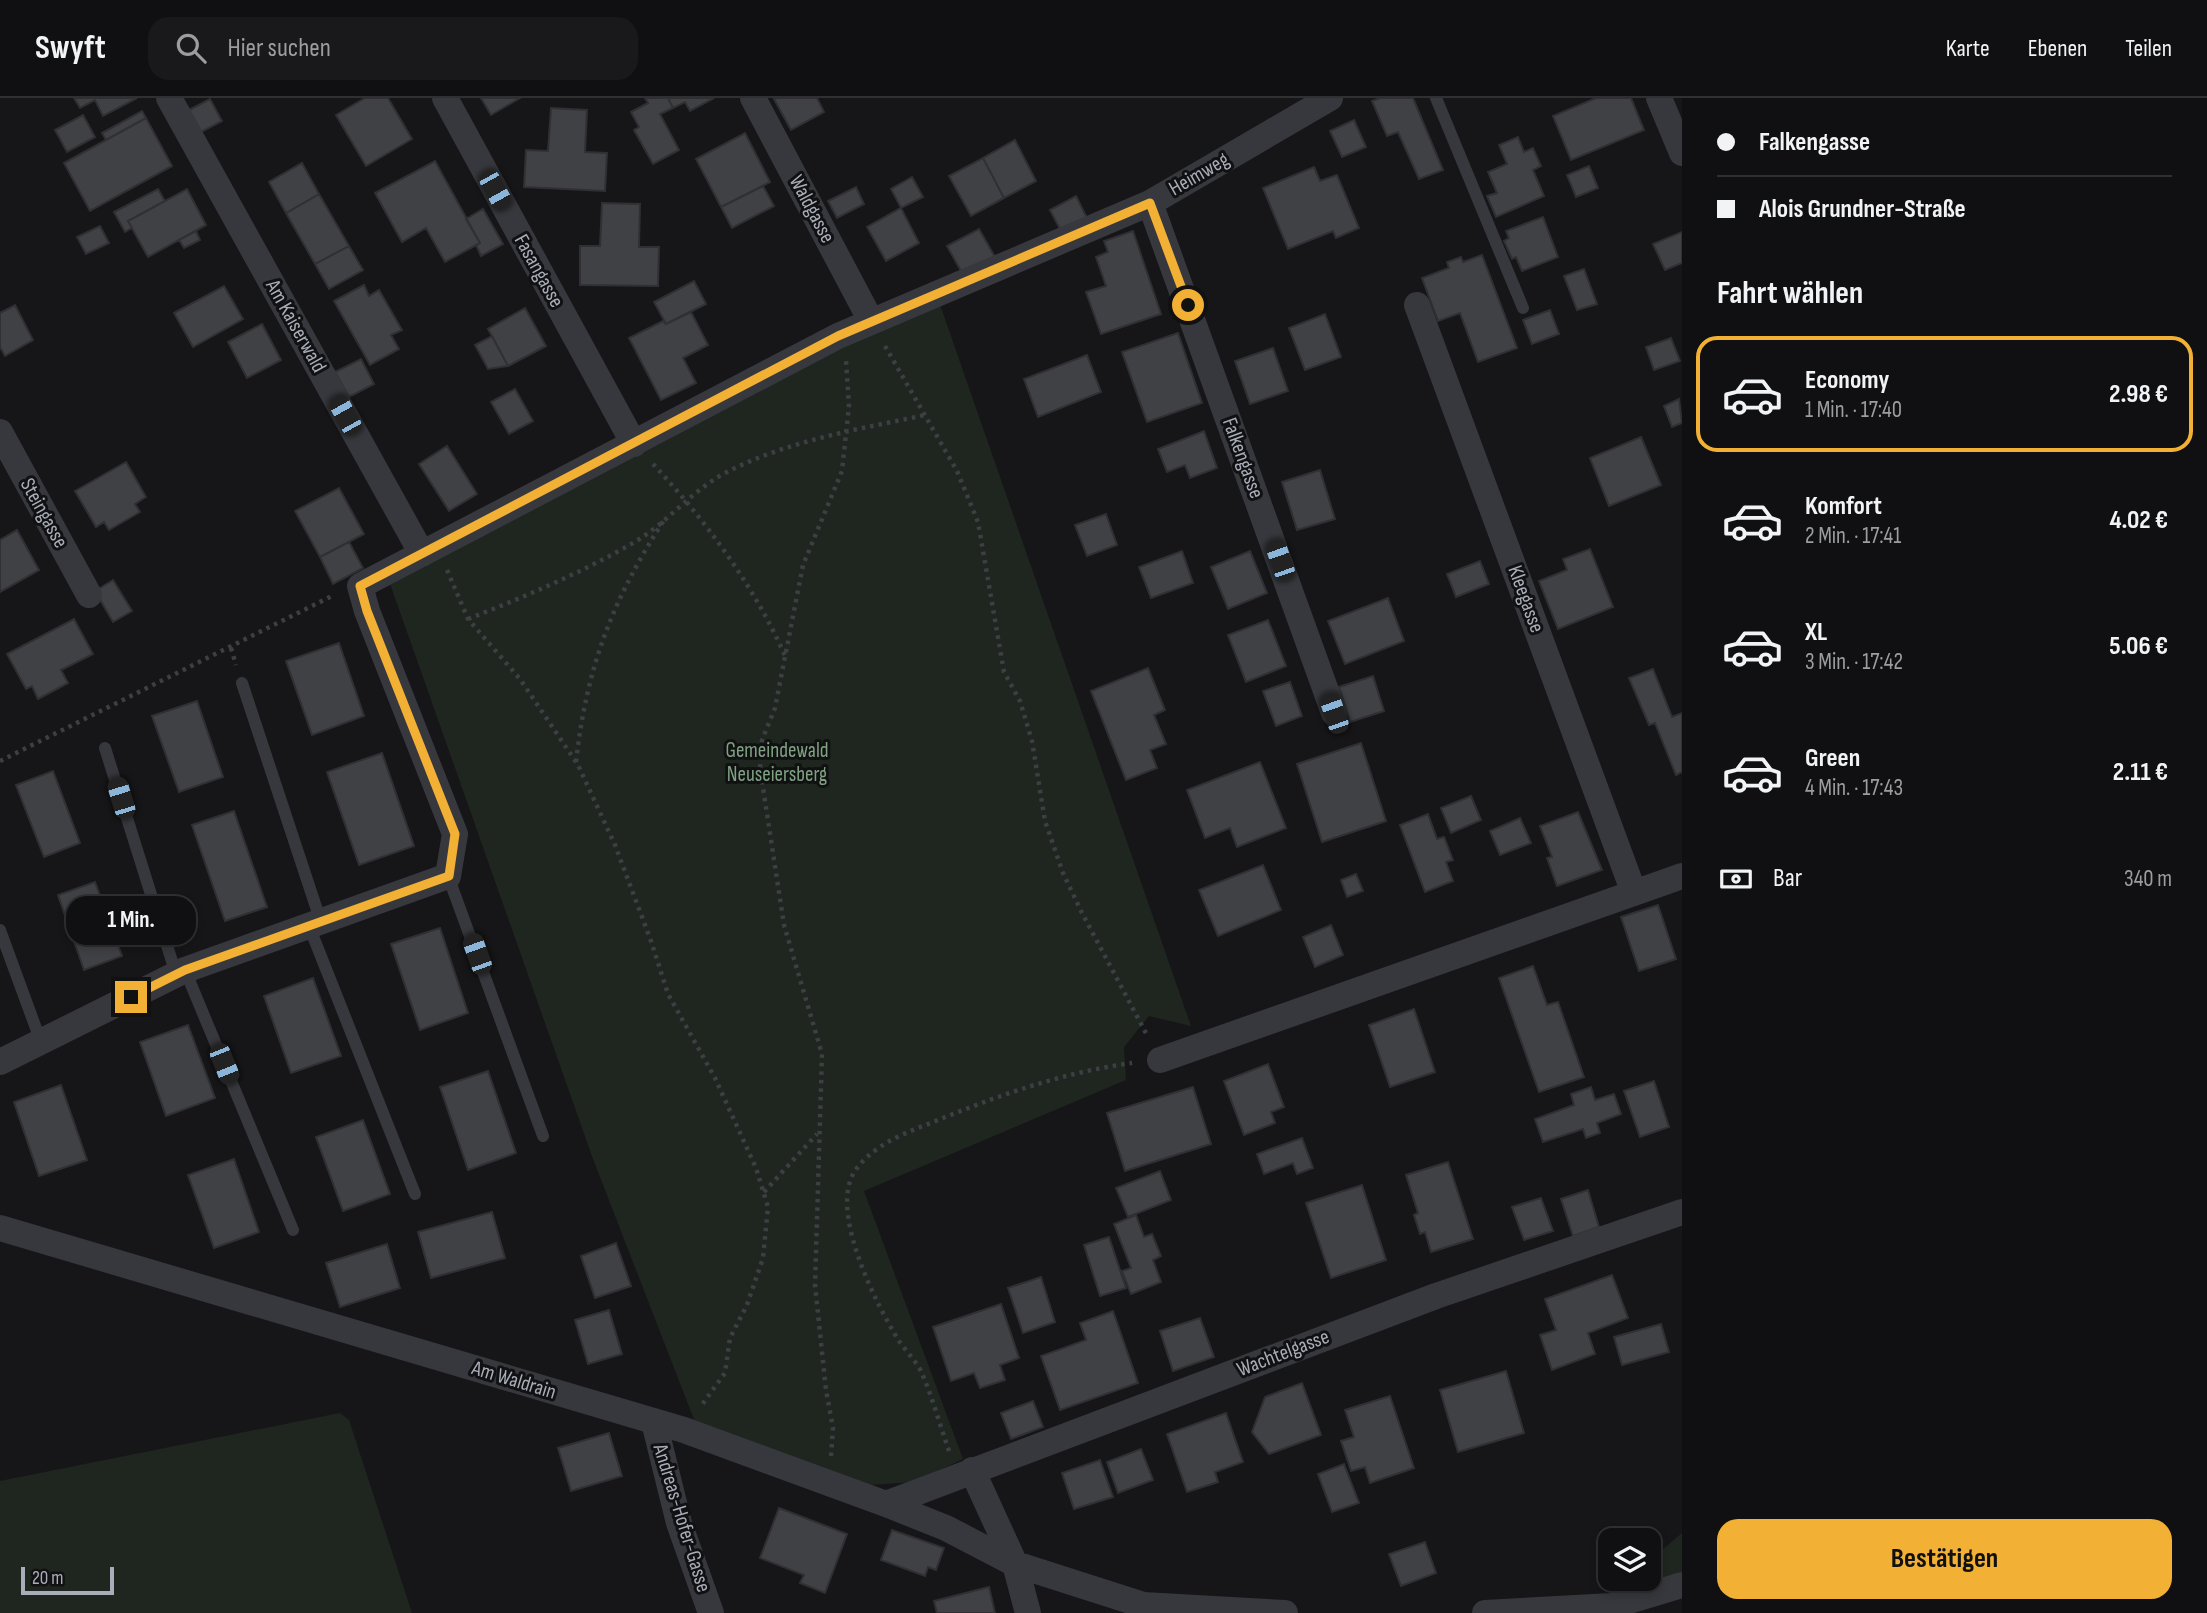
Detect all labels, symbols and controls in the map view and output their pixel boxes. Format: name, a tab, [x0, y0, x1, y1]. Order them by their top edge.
search box	[148, 17, 638, 80]
text: Swyft	[35, 28, 106, 68]
icon: search	[172, 29, 210, 67]
text: Hier suchen	[228, 33, 331, 64]
text: Karte	[1946, 34, 1990, 63]
text: Ebenen	[2028, 34, 2087, 63]
text: Teilen	[2125, 34, 2172, 63]
text: Falkengasse	[1759, 127, 1870, 158]
street label: Heimweg	[1165, 147, 1233, 201]
car	[476, 167, 515, 213]
street label: Waldgasse	[784, 171, 840, 247]
text: Alois Grundner-Straße	[1759, 194, 1966, 225]
street label: Fasangasse	[509, 230, 569, 312]
street label: Am Kaiserwald	[260, 274, 332, 377]
text: Fahrt wählen	[1717, 274, 1863, 313]
route start	[1172, 289, 1204, 321]
icon: car	[1721, 363, 1784, 426]
text: Economy	[1805, 365, 1889, 396]
text: 2.98 €	[2109, 379, 2168, 410]
car	[326, 392, 365, 438]
text: 1 Min. · 17:40	[1805, 396, 1902, 424]
street label: Falkengasse	[1217, 414, 1269, 502]
street label: Steingasse	[15, 474, 73, 552]
icon: car	[1721, 489, 1784, 552]
text: Komfort	[1805, 491, 1882, 522]
text: 4.02 €	[2109, 505, 2168, 536]
text: 2 Min. · 17:41	[1805, 522, 1901, 550]
car	[1264, 537, 1297, 583]
street label: Kleegasse	[1502, 562, 1550, 636]
icon: car	[1721, 615, 1784, 678]
text: XL	[1805, 617, 1827, 648]
text: 5.06 €	[2109, 631, 2168, 662]
text: 3 Min. · 17:42	[1805, 648, 1903, 676]
car	[1318, 690, 1351, 736]
park label: Gemeindewald Neuseiersberg	[725, 738, 829, 787]
icon: car	[1721, 741, 1784, 804]
text: Green	[1805, 743, 1860, 774]
text: 2.11 €	[2113, 757, 2168, 788]
text: 4 Min. · 17:43	[1805, 774, 1903, 802]
car	[105, 775, 138, 821]
icon: cash	[1717, 860, 1755, 898]
text: Bar	[1773, 863, 1802, 894]
text: 340 m	[2124, 865, 2172, 893]
callout: 1 Min.	[66, 895, 196, 944]
text: 1 Min.	[107, 906, 155, 934]
car	[460, 931, 495, 977]
route end	[115, 981, 147, 1013]
car	[207, 1041, 242, 1087]
street label: Wachtelgasse	[1233, 1324, 1333, 1382]
street label: Am Waldrain	[468, 1355, 559, 1405]
street label: Andreas-Hofer-Gasse	[647, 1440, 716, 1595]
button: Bestätigen	[1717, 1519, 2172, 1599]
map controls	[1598, 1528, 1661, 1591]
button: layers	[1598, 1528, 1661, 1591]
scale bar	[21, 1564, 114, 1596]
text: 20 m	[32, 1567, 64, 1590]

